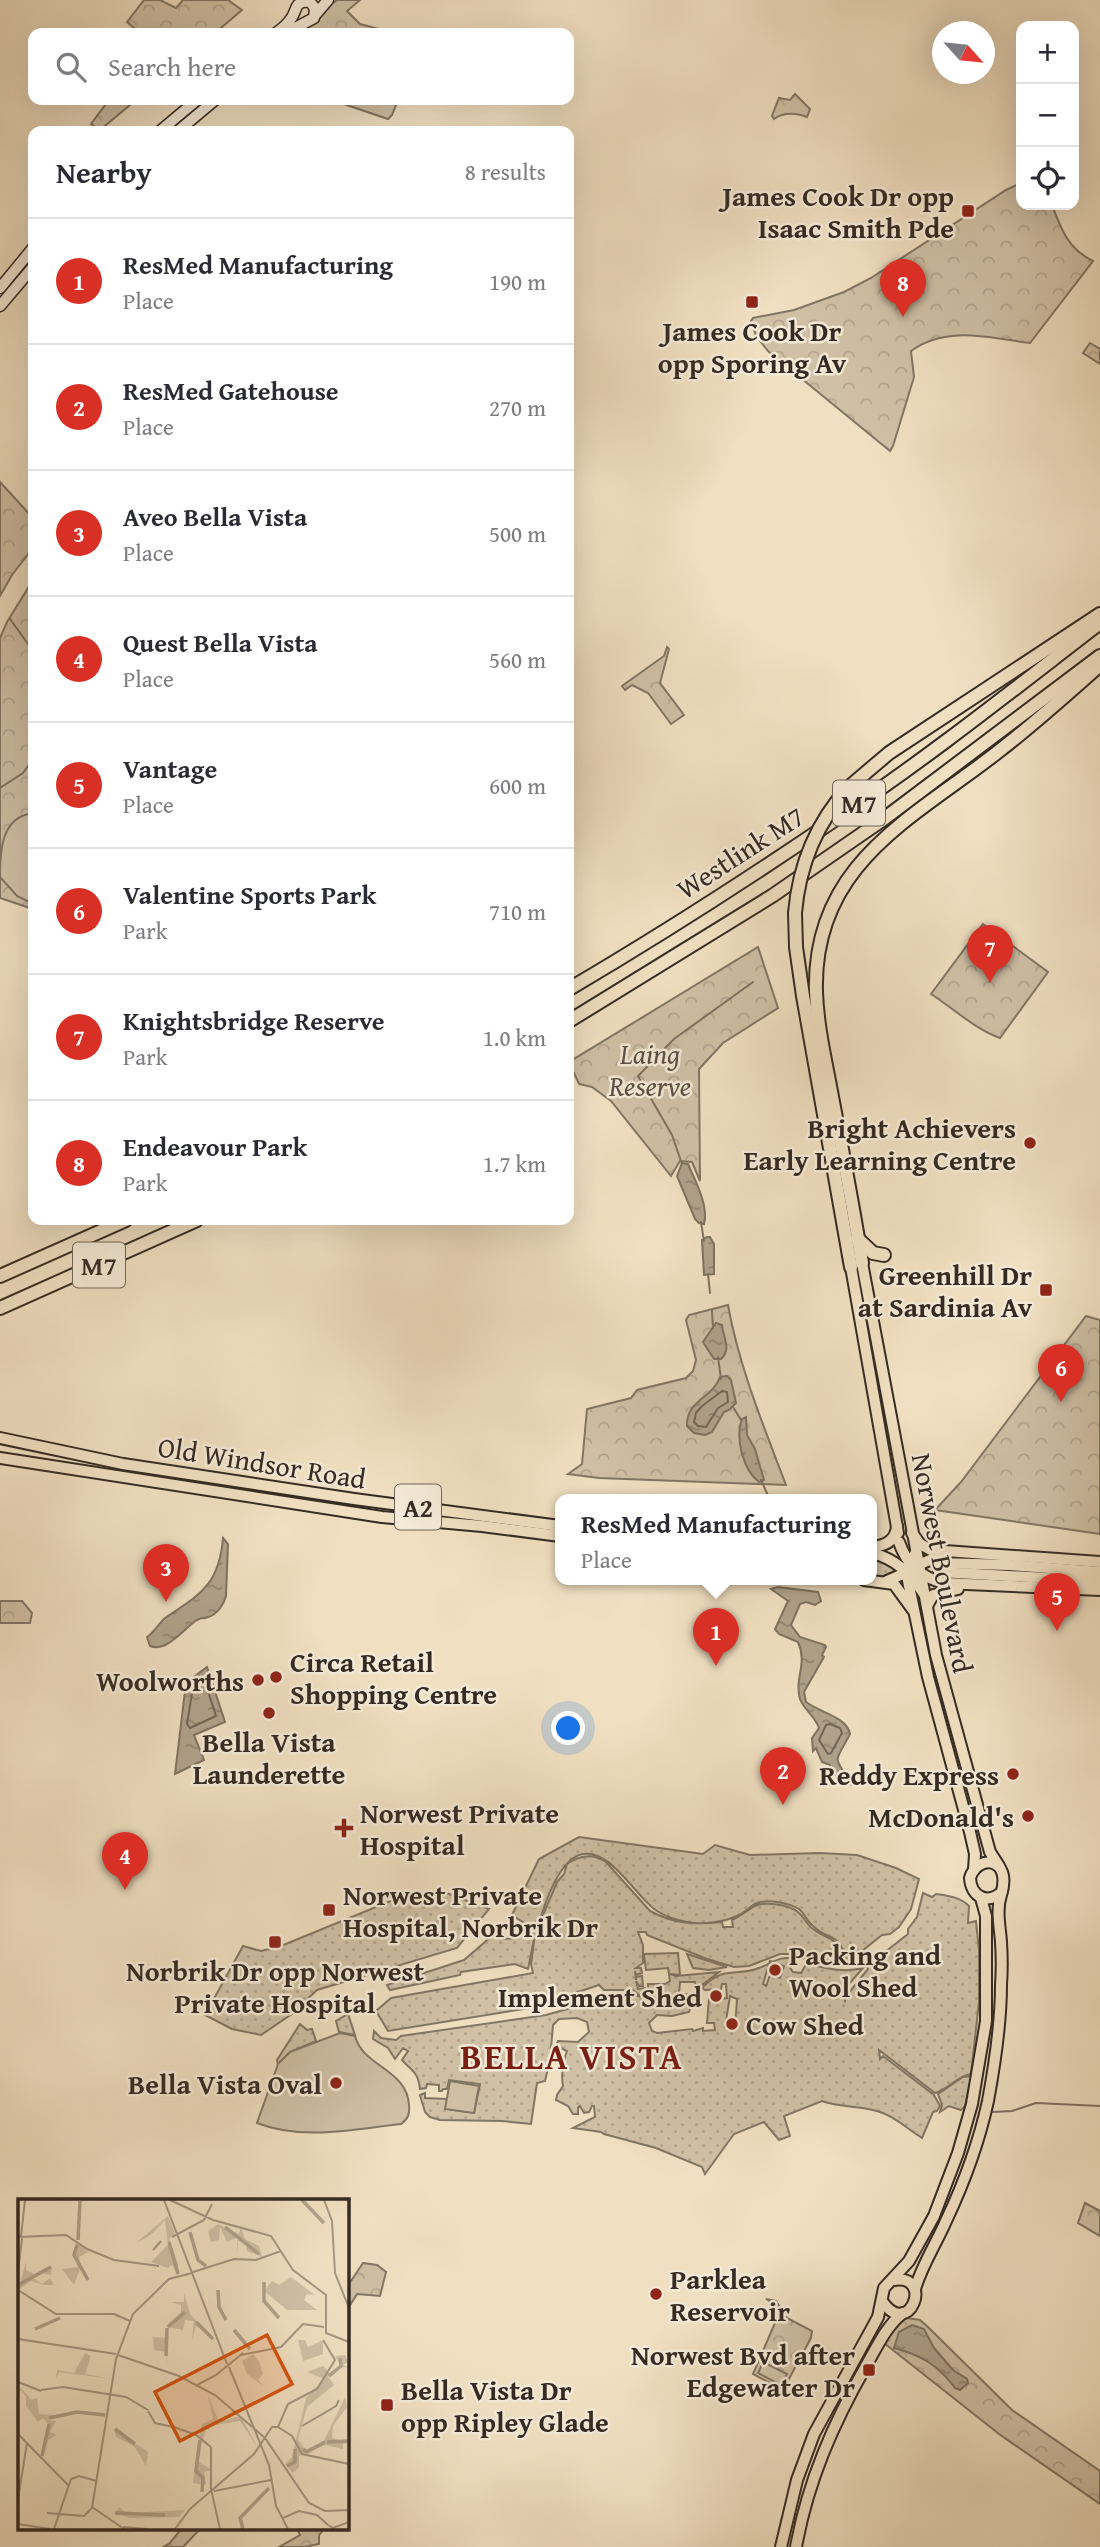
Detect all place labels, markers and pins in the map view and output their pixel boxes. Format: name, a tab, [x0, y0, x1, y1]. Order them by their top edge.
place label: James Cook Dr opp Isaac Smith Pde	[718, 175, 954, 248]
marker: James Cook Dr opp Isaac Smith Pde	[960, 203, 976, 219]
pin: 8	[880, 259, 926, 317]
marker: James Cook Dr opp Sporing Av	[744, 294, 760, 310]
place label: James Cook Dr opp Sporing Av	[658, 310, 847, 383]
pin: 7	[967, 925, 1013, 983]
place label: Bright Achievers Early Learning Centre	[743, 1107, 1016, 1180]
marker: Bright Achievers Early Learning Centre	[1022, 1135, 1038, 1151]
place label: Greenhill Dr at Sardinia Av	[858, 1254, 1033, 1327]
marker: Greenhill Dr at Sardinia Av	[1038, 1282, 1054, 1298]
pin: 6	[1038, 1344, 1084, 1402]
pin: 3	[143, 1544, 189, 1602]
pin: 5	[1034, 1573, 1080, 1631]
pin: 1	[693, 1608, 739, 1666]
place label: Circa Retail Shopping Centre	[290, 1641, 497, 1714]
place label: Woolworths	[96, 1660, 244, 1701]
marker: Circa Retail Shopping Centre	[268, 1669, 284, 1685]
marker: Woolworths	[250, 1672, 266, 1688]
marker: Bella Vista Launderette	[261, 1705, 277, 1721]
place label: Bella Vista Launderette	[193, 1721, 345, 1794]
pin: 2	[760, 1747, 806, 1805]
place label: Reddy Express	[819, 1754, 999, 1795]
marker: Reddy Express	[1005, 1766, 1021, 1782]
place label: Norwest Private Hospital	[360, 1792, 559, 1865]
place label: McDonald's	[868, 1796, 1014, 1837]
marker: McDonald's	[1020, 1808, 1036, 1824]
marker: Norwest Private Hospital	[334, 1818, 354, 1838]
pin: 4	[102, 1832, 148, 1890]
place label: Norwest Private Hospital, Norbrik Dr	[343, 1874, 598, 1947]
marker: Norwest Private Hospital, Norbrik Dr	[321, 1902, 337, 1918]
marker: Norbrik Dr opp Norwest Private Hospital	[267, 1934, 283, 1950]
place label: Packing and Wool Shed	[789, 1934, 942, 2007]
place label: Norbrik Dr opp Norwest Private Hospital	[126, 1950, 424, 2023]
marker: Packing and Wool Shed	[767, 1962, 783, 1978]
place label: Implement Shed	[498, 1976, 703, 2017]
marker: Implement Shed	[708, 1988, 724, 2004]
place label: Cow Shed	[746, 2004, 865, 2045]
marker: Cow Shed	[724, 2016, 740, 2032]
place label: Bella Vista Oval	[128, 2063, 322, 2104]
marker: Bella Vista Oval	[328, 2075, 344, 2091]
place label: Parklea Reservoir	[670, 2258, 790, 2331]
marker: Parklea Reservoir	[648, 2286, 664, 2302]
place label: Norwest Bvd after Edgewater Dr	[631, 2334, 855, 2407]
marker: Norwest Bvd after Edgewater Dr	[861, 2362, 877, 2378]
place label: Bella Vista Dr opp Ripley Glade	[401, 2369, 609, 2442]
marker: Bella Vista Dr opp Ripley Glade	[379, 2397, 395, 2413]

